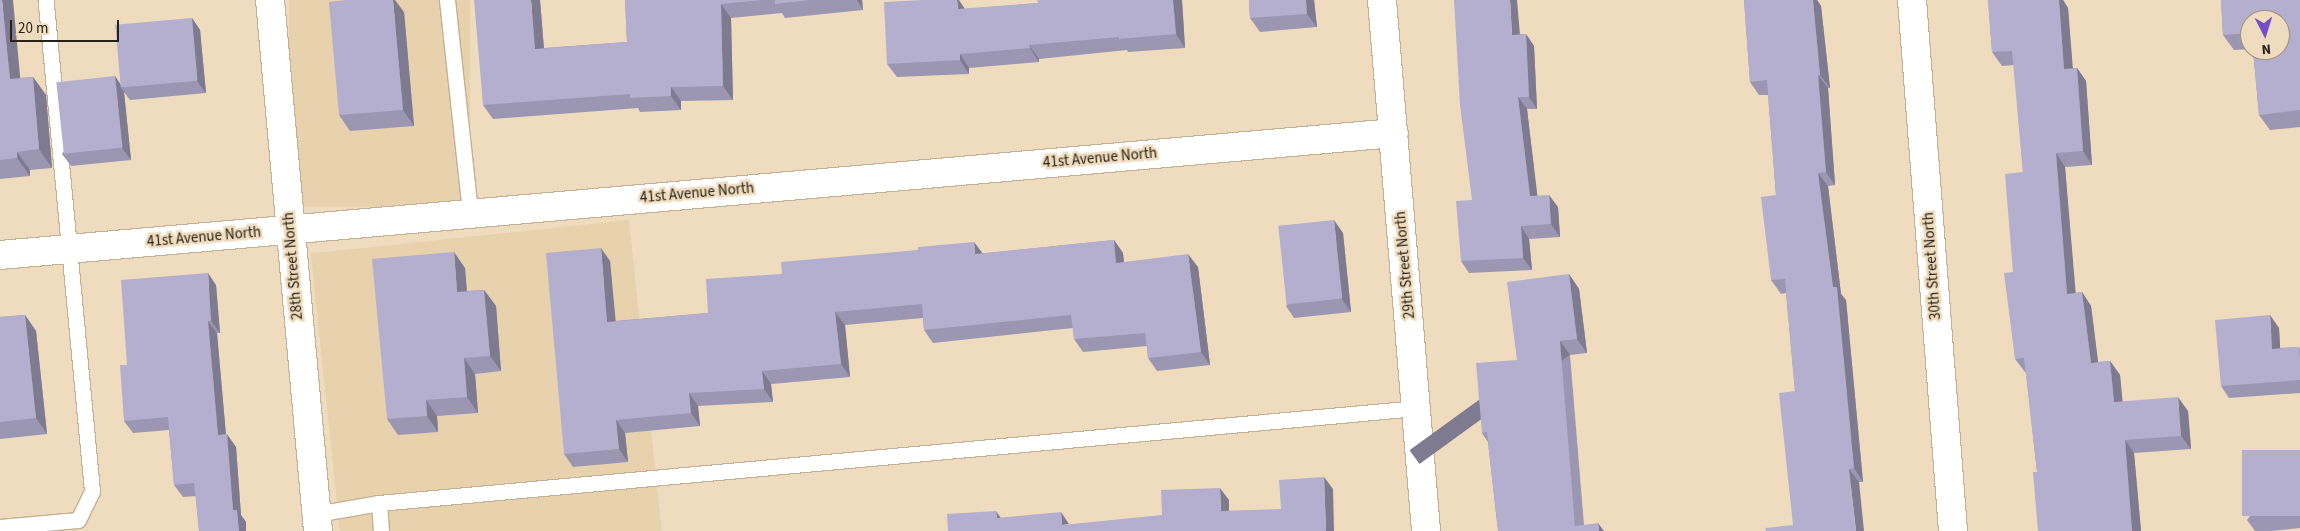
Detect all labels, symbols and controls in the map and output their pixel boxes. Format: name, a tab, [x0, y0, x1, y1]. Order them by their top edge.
scale bar	[12, 10, 121, 42]
north arrow	[2240, 10, 2290, 60]
text: 20 m	[18, 18, 48, 39]
text: N	[2261, 39, 2272, 59]
street label: 41st Avenue North	[1042, 144, 1158, 172]
street label: 41st Avenue North	[639, 179, 755, 207]
street label: 29th Street North	[1391, 210, 1419, 320]
street label: 28th Street North	[279, 211, 307, 321]
street label: 30th Street North	[1919, 212, 1945, 320]
street label: 41st Avenue North	[146, 223, 262, 251]

